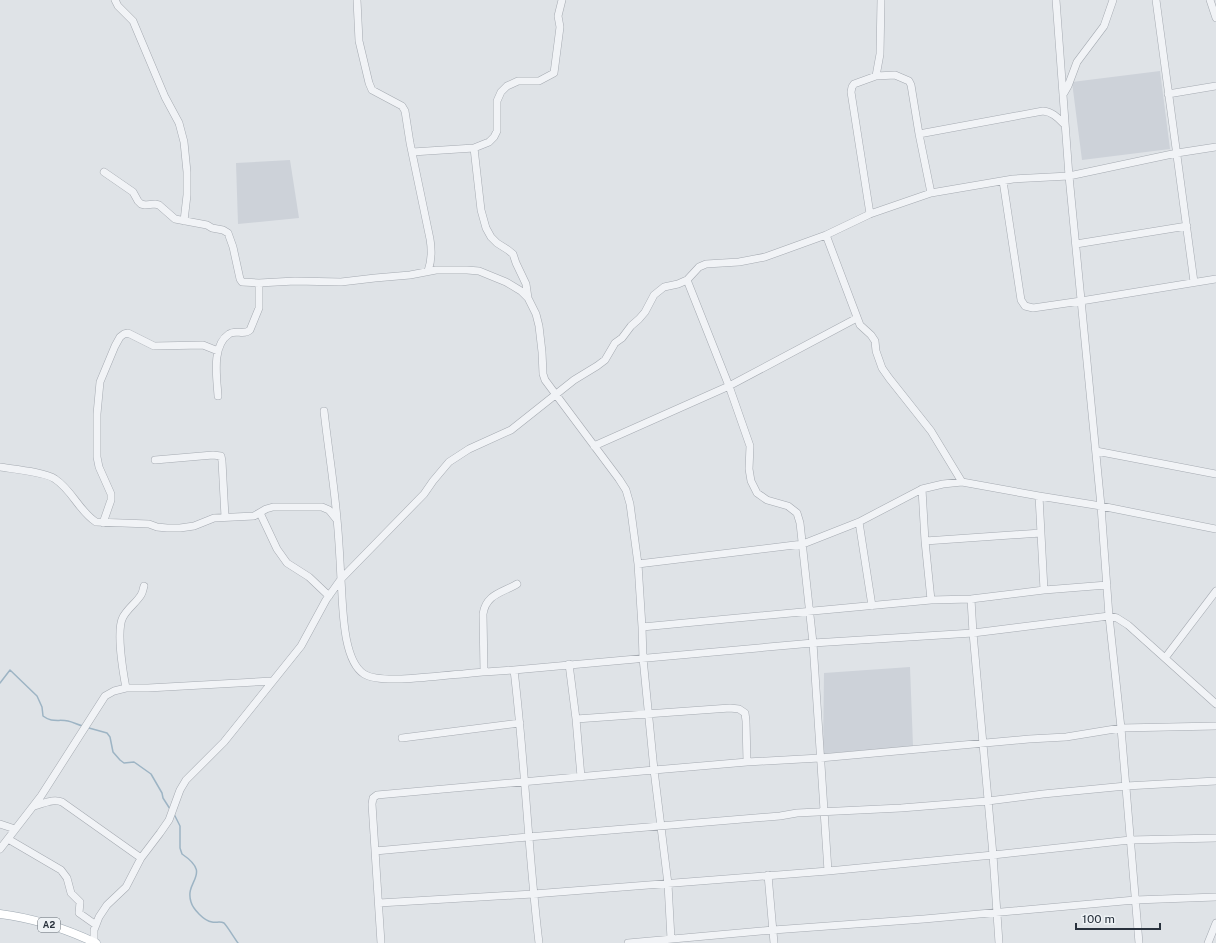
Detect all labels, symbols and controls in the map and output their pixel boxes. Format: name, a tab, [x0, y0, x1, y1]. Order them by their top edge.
scale bar	[1076, 905, 1160, 931]
text: 100 m	[1082, 912, 1115, 926]
road number: A2	[38, 918, 60, 932]

